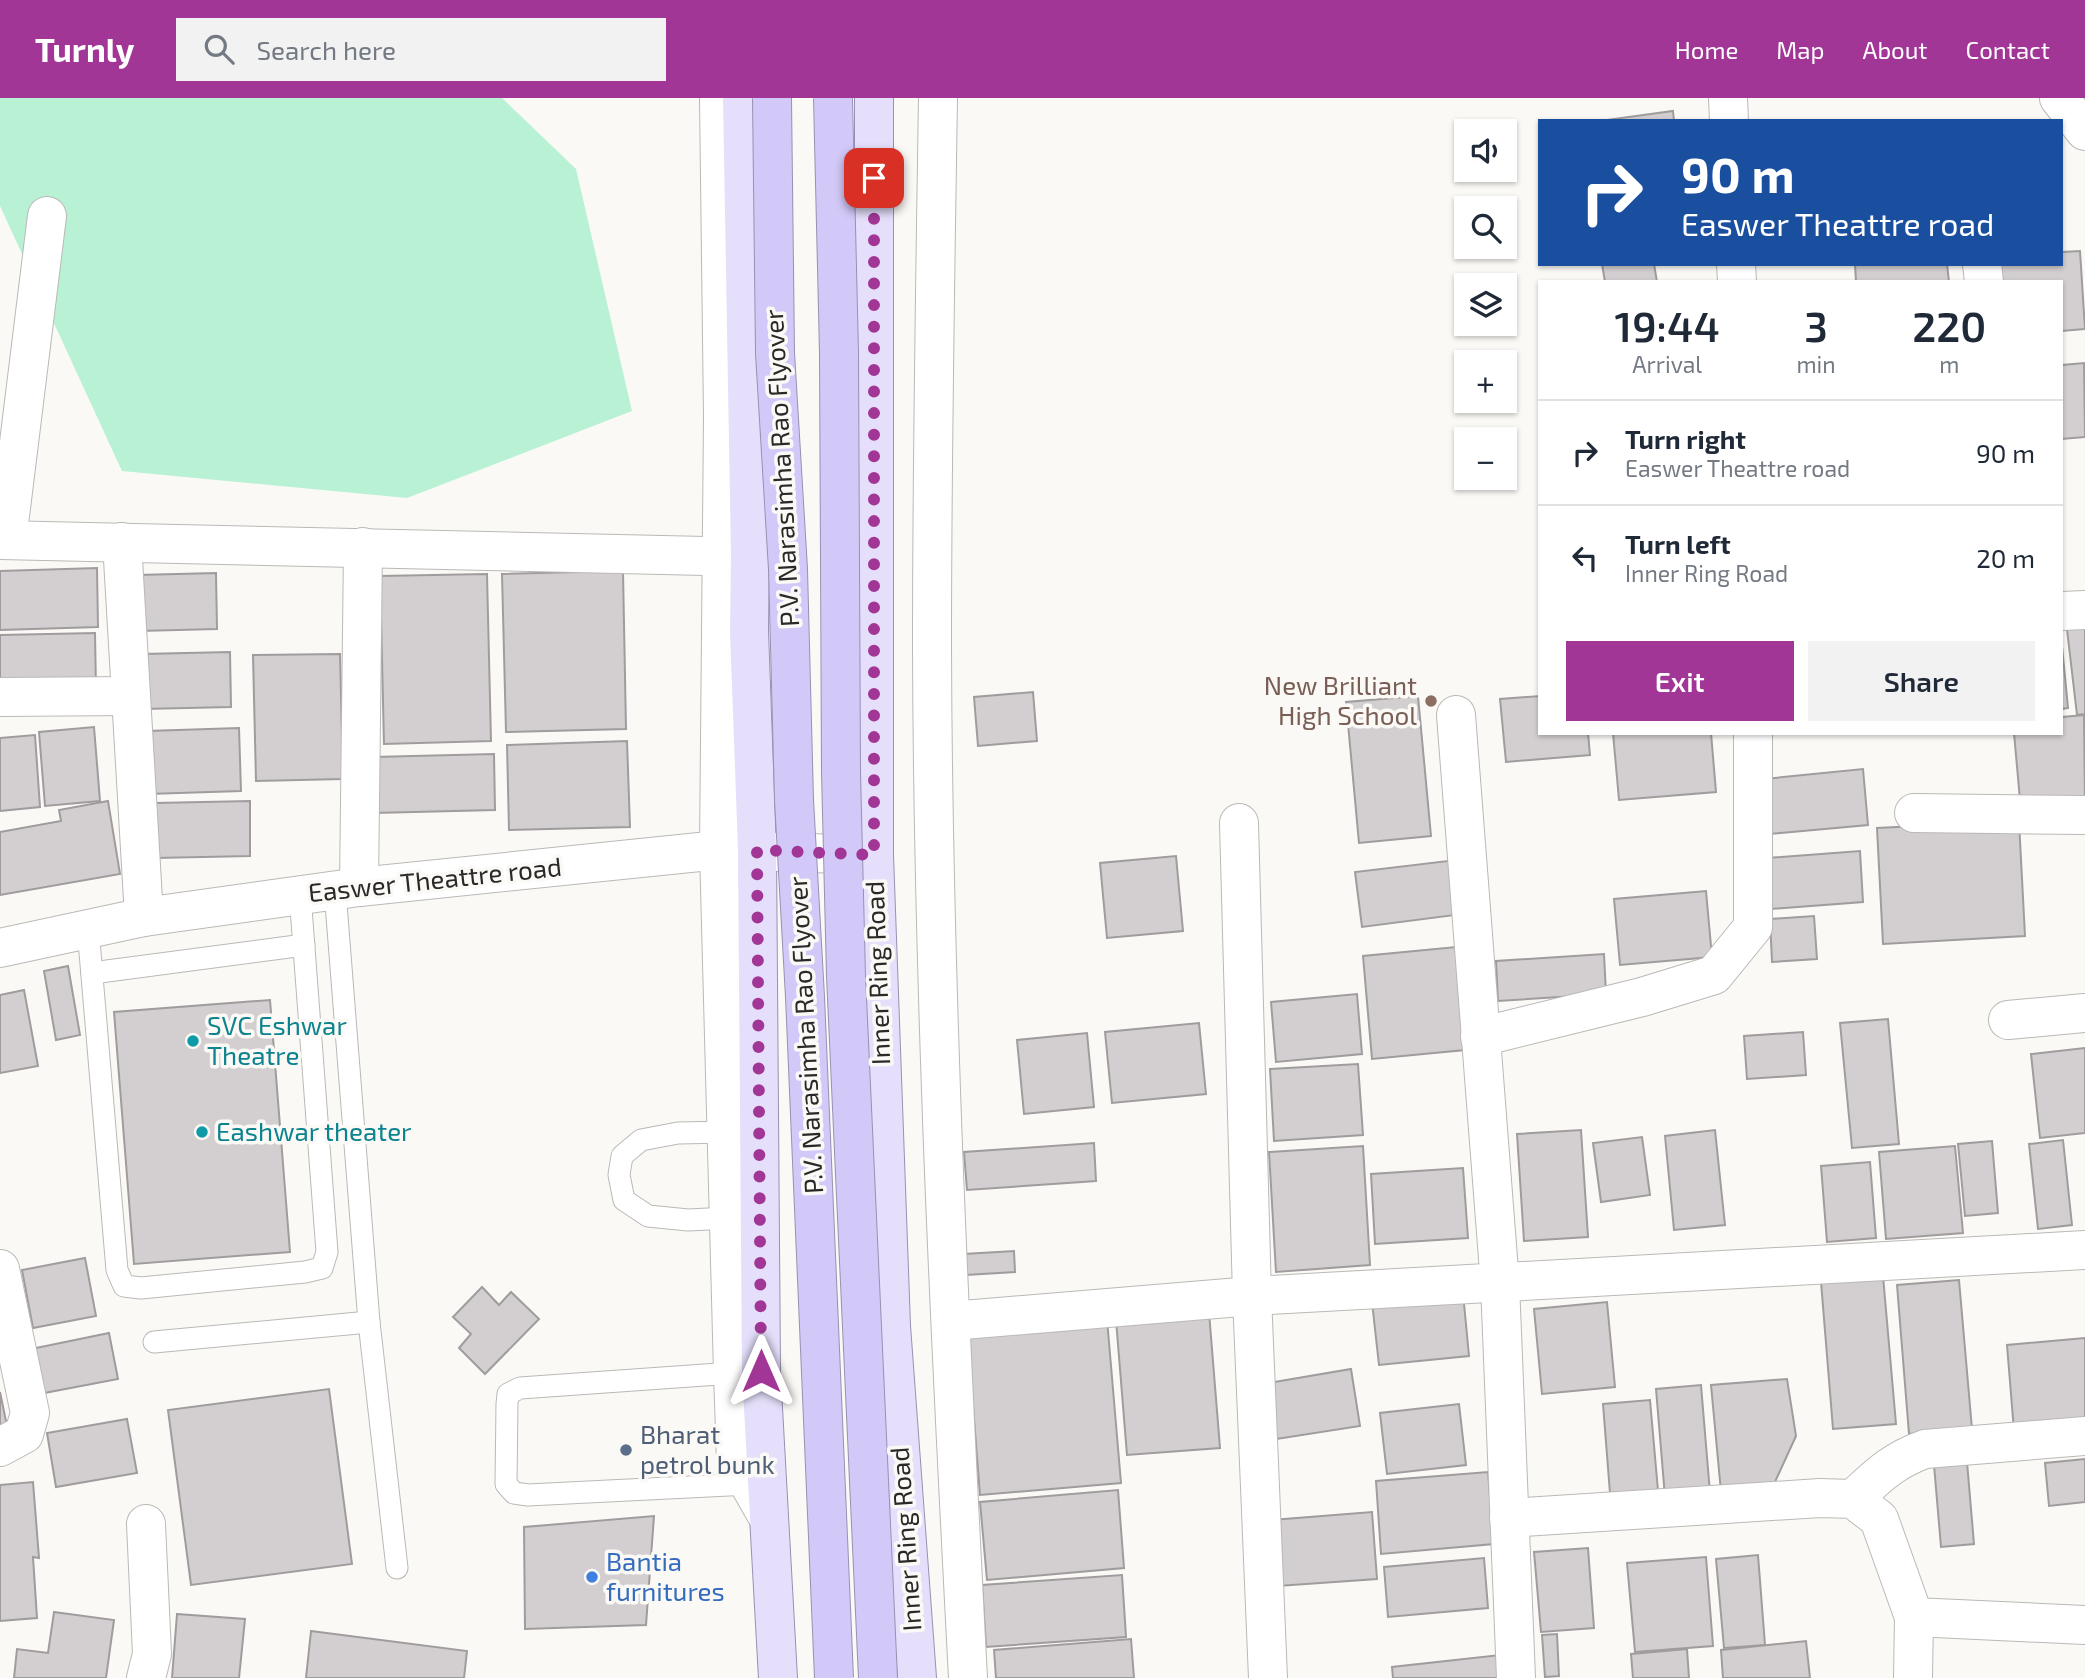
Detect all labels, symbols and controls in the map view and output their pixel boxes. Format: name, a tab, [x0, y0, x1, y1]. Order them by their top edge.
search box	[176, 18, 666, 81]
text: Turnly	[35, 29, 134, 69]
icon: search	[200, 30, 238, 68]
text: Search here	[256, 34, 396, 65]
text: Home	[1675, 35, 1738, 64]
text: Map	[1776, 35, 1824, 64]
text: About	[1862, 35, 1928, 64]
text: Contact	[1966, 35, 2050, 64]
map controls	[1454, 119, 1517, 490]
button: sound	[1454, 119, 1517, 182]
text: 90 m	[1681, 144, 1795, 203]
icon: right	[1566, 147, 1657, 238]
pin	[844, 148, 904, 208]
icon: arrive	[855, 159, 893, 197]
button: search	[1454, 196, 1517, 259]
text: Easwer Theattre road	[1681, 204, 1994, 242]
button: layers	[1454, 273, 1517, 336]
text: 19:44	[1615, 300, 1720, 350]
text: 3	[1804, 300, 1828, 350]
text: 220	[1912, 300, 1986, 350]
street label: P.V. Narasimha Rao Flyover	[757, 309, 804, 628]
button: +	[1454, 350, 1517, 413]
text: Arrival	[1632, 350, 1702, 378]
text: min	[1796, 350, 1836, 378]
text: m	[1939, 350, 1959, 378]
text: Turn right	[1625, 423, 1746, 454]
button: −	[1454, 427, 1517, 490]
icon: right	[1566, 434, 1604, 472]
text: 90 m	[1976, 437, 2035, 468]
text: Easwer Theattre road	[1625, 454, 1850, 482]
text: Turn left	[1625, 528, 1731, 559]
icon: left	[1566, 539, 1604, 577]
text: 20 m	[1976, 542, 2035, 573]
text: Inner Ring Road	[1625, 559, 1788, 587]
button: Exit	[1566, 641, 1794, 721]
button: Share	[1808, 641, 2035, 721]
place label: New Brilliant High School	[1264, 669, 1417, 730]
marker: New Brilliant High School	[1423, 693, 1439, 709]
street label: Easwer Theattre road	[307, 850, 563, 907]
street label: P.V. Narasimha Rao Flyover	[781, 876, 828, 1195]
street label: Inner Ring Road	[858, 880, 895, 1066]
place label: SVC Eshwar Theatre	[207, 1009, 347, 1070]
marker: SVC Eshwar Theatre	[185, 1033, 201, 1049]
place label: Eashwar theater	[216, 1115, 412, 1146]
marker: Eashwar theater	[194, 1124, 210, 1140]
position arrow	[724, 1334, 798, 1408]
place label: Bharat petrol bunk	[640, 1418, 775, 1479]
marker: Bharat petrol bunk	[618, 1442, 634, 1458]
street label: Inner Ring Road	[883, 1446, 926, 1632]
place label: Bantia furnitures	[606, 1545, 725, 1606]
marker: Bantia furnitures	[584, 1569, 600, 1585]

